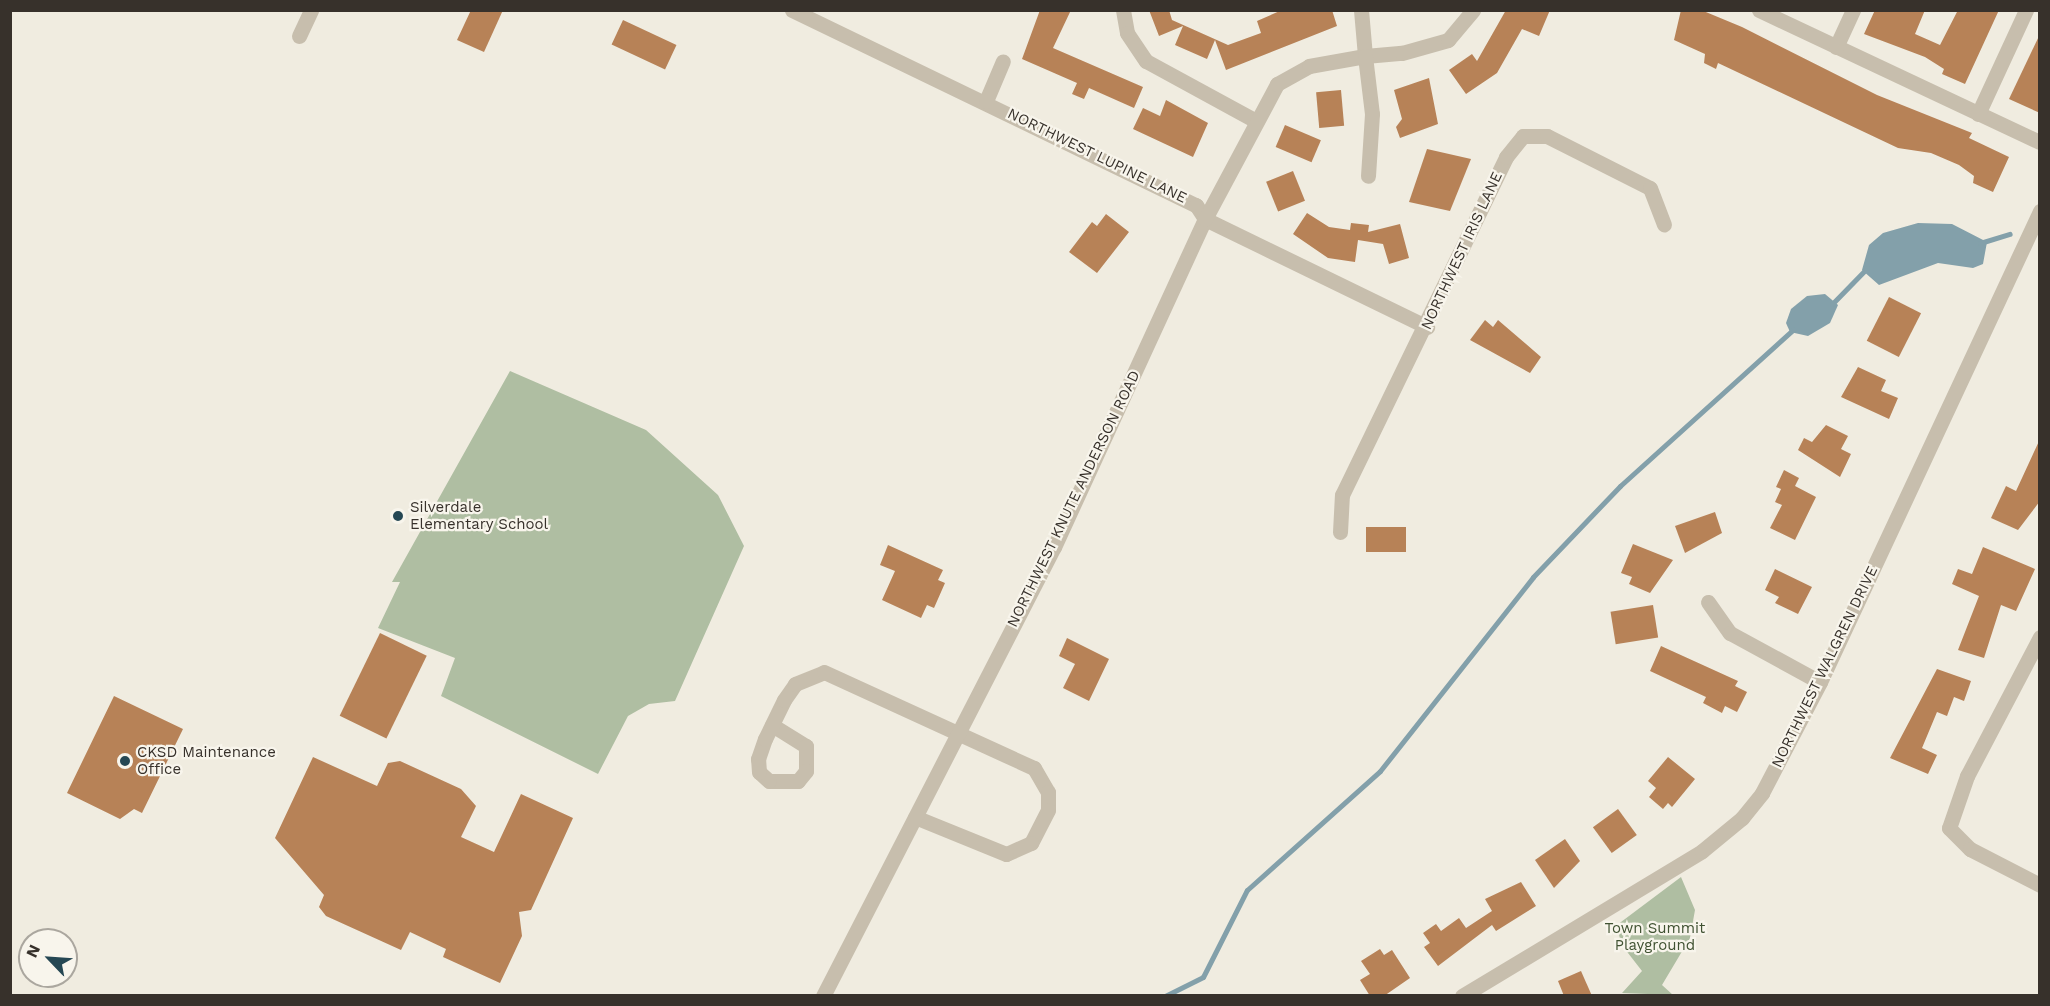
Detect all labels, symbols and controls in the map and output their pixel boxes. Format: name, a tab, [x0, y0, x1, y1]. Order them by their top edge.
street label: NORTHWEST LUPINE LANE	[1004, 105, 1190, 207]
street label: NORTHWEST IRIS LANE	[1417, 169, 1507, 333]
street label: NORTHWEST KNUTE ANDERSON ROAD	[1004, 367, 1144, 631]
place label: Silverdale Elementary School	[410, 498, 549, 533]
marker: Silverdale Elementary School	[391, 509, 405, 523]
street label: NORTHWEST WALGREN DRIVE	[1768, 563, 1882, 771]
place label: CKSD Maintenance Office	[137, 743, 276, 778]
marker: CKSD Maintenance Office	[118, 754, 132, 768]
park label: Town Summit Playground	[1605, 919, 1705, 954]
north arrow	[18, 928, 78, 988]
text: N	[22, 942, 44, 960]

